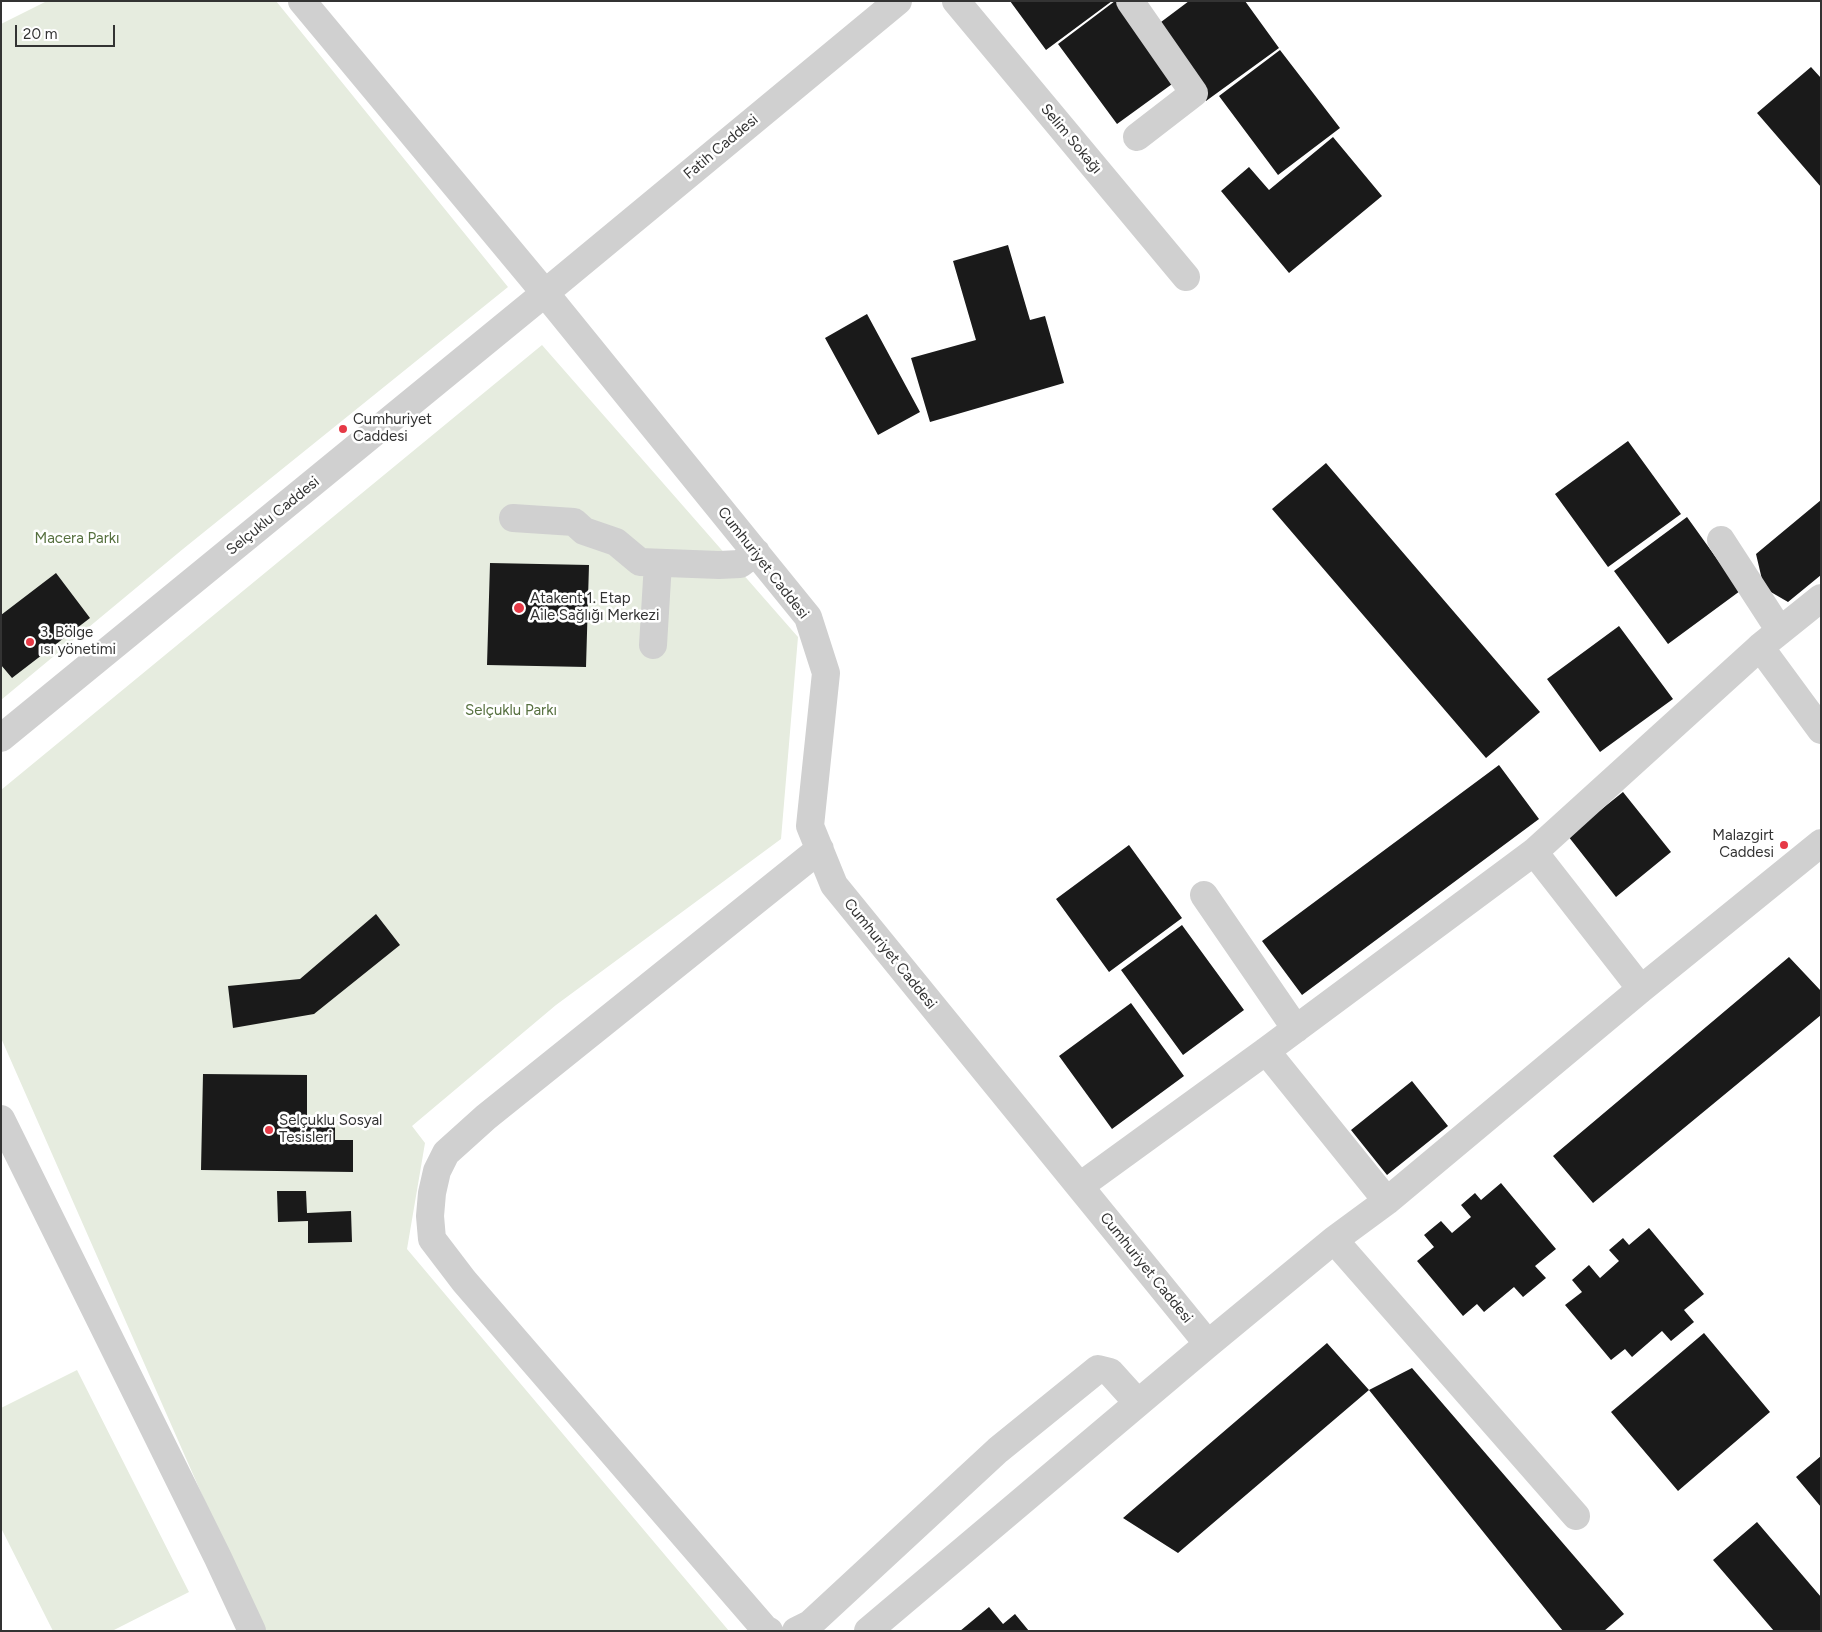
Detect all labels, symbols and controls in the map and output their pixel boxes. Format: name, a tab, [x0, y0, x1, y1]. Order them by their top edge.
scale bar	[18, 15, 118, 47]
text: 20 m	[23, 25, 57, 43]
street label: Selim Sokağı	[1037, 100, 1105, 178]
street label: Fatih Caddesi	[680, 111, 762, 183]
place label: Cumhuriyet Caddesi	[353, 411, 432, 446]
marker: Cumhuriyet Caddesi	[337, 423, 349, 435]
street label: Selçuklu Caddesi	[223, 473, 323, 559]
street label: Cumhuriyet Caddesi	[714, 503, 812, 623]
park label: Macera Parkı	[34, 530, 120, 548]
place label: Atakent 1. Etap Aile Sağlığı Merkezi	[530, 590, 659, 625]
marker: Atakent 1. Etap Aile Sağlığı Merkezi	[512, 601, 526, 615]
place label: 3. Bölge ısı yönetimi	[40, 624, 116, 659]
marker: 3. Bölge ısı yönetimi	[24, 636, 36, 648]
park label: Selçuklu Parkı	[465, 702, 557, 720]
place label: Malazgirt Caddesi	[1712, 827, 1774, 862]
marker: Malazgirt Caddesi	[1778, 839, 1790, 851]
street label: Cumhuriyet Caddesi	[840, 895, 940, 1013]
place label: Selçuklu Sosyal Tesisleri	[279, 1112, 382, 1147]
marker: Selçuklu Sosyal Tesisleri	[263, 1124, 275, 1136]
street label: Cumhuriyet Caddesi	[1096, 1209, 1196, 1327]

